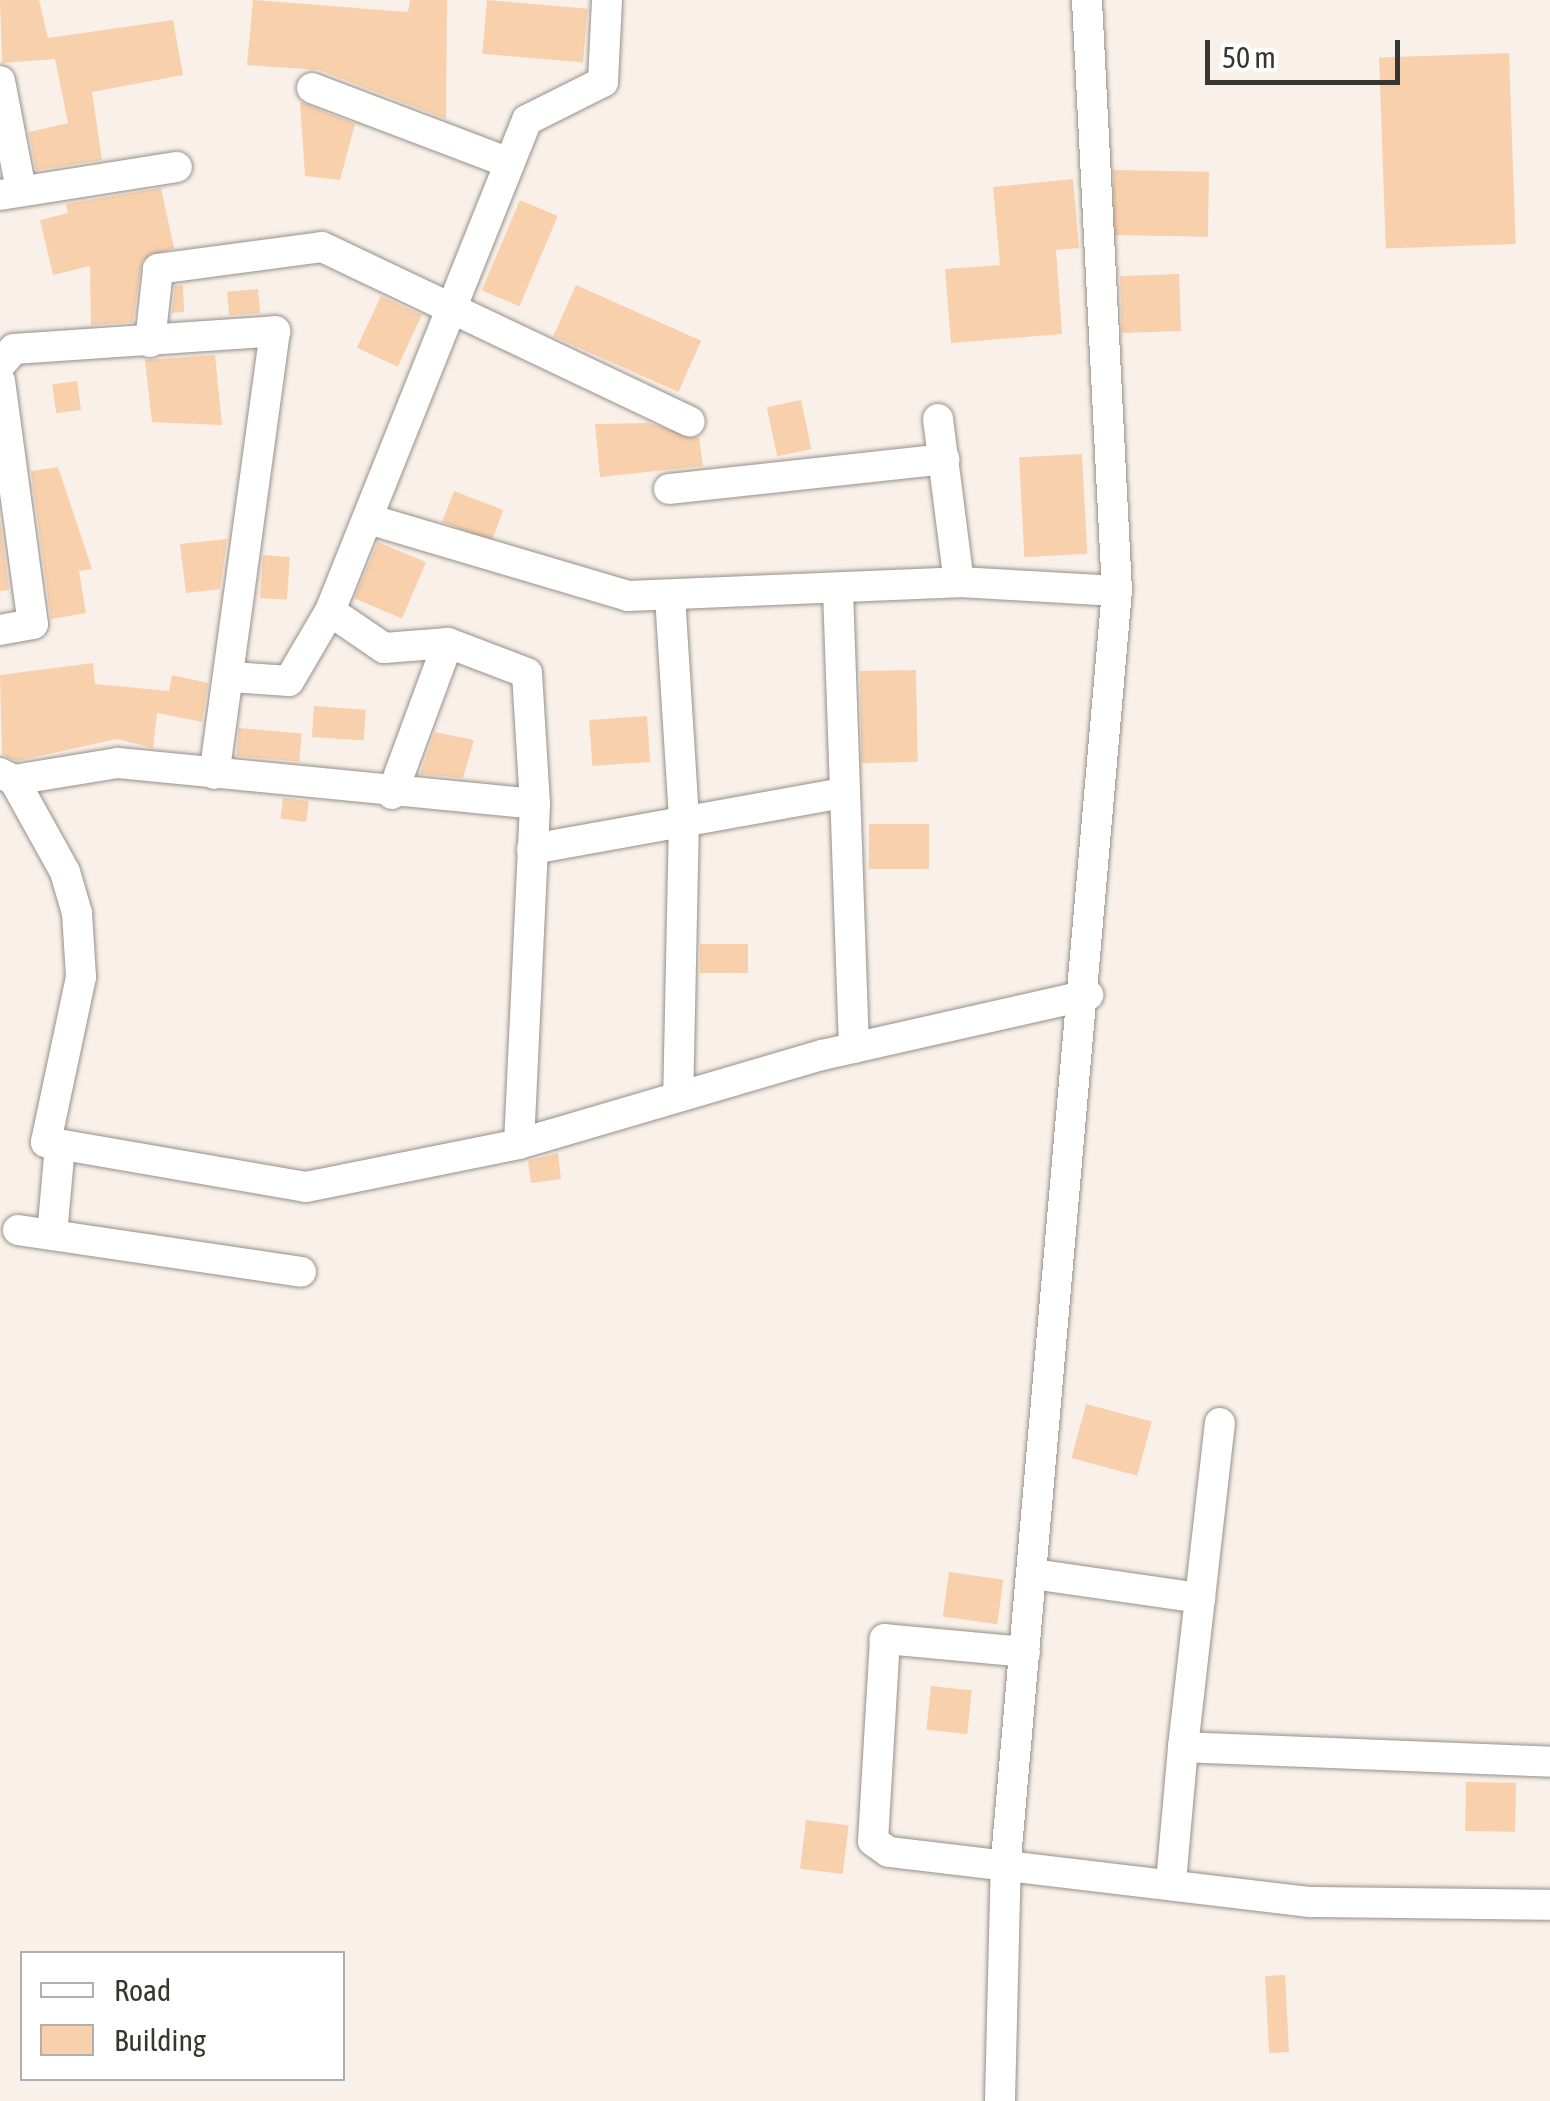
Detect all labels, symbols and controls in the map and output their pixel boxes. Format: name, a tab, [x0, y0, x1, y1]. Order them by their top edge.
scale bar	[1210, 20, 1405, 82]
text: 50 m	[1222, 40, 1276, 74]
legend	[20, 1951, 345, 2081]
text: Road	[114, 1973, 171, 2007]
text: Building	[114, 2023, 206, 2057]

